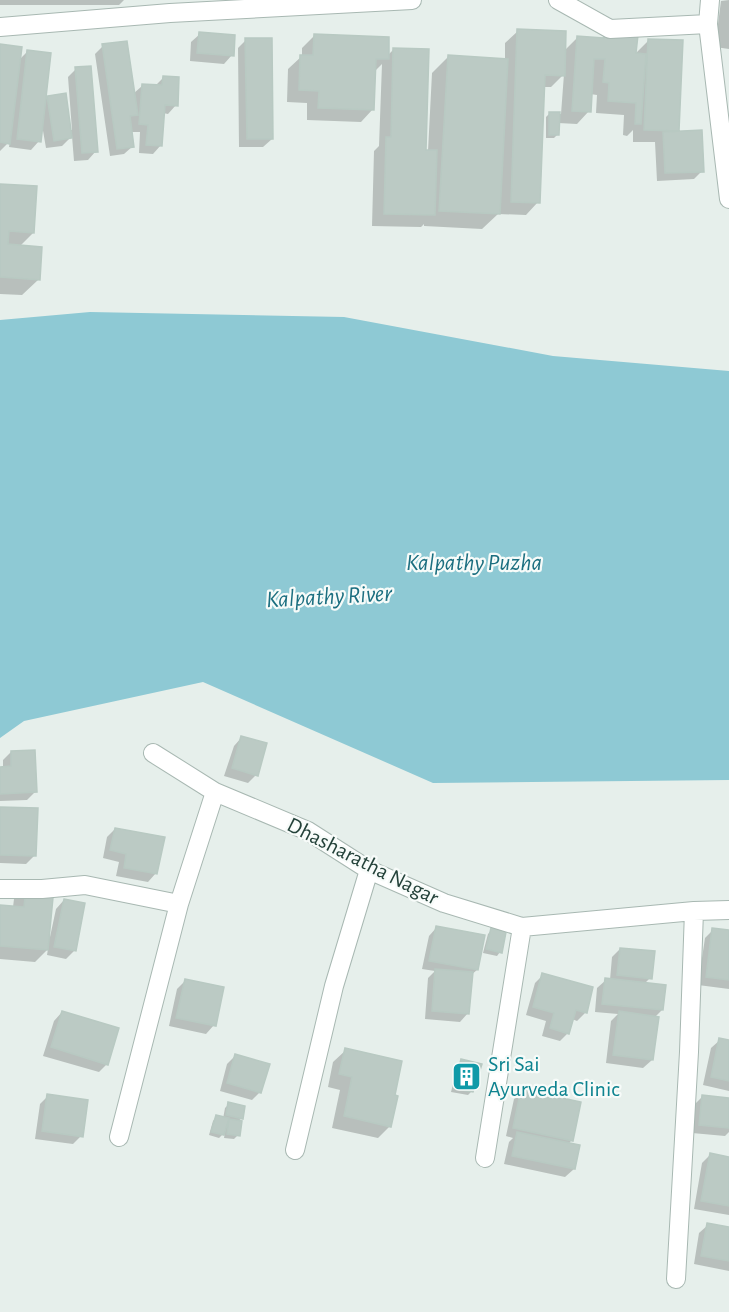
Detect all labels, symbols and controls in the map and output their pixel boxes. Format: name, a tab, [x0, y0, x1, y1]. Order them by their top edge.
water label: Kalpathy Puzha	[406, 551, 542, 575]
water label: Kalpathy River	[266, 582, 394, 612]
street label: Dhasharatha Nagar	[284, 813, 442, 909]
place label: Sri Sai Ayurveda Clinic	[488, 1053, 620, 1100]
building icon: Sri Sai Ayurveda Clinic	[451, 1061, 483, 1093]

